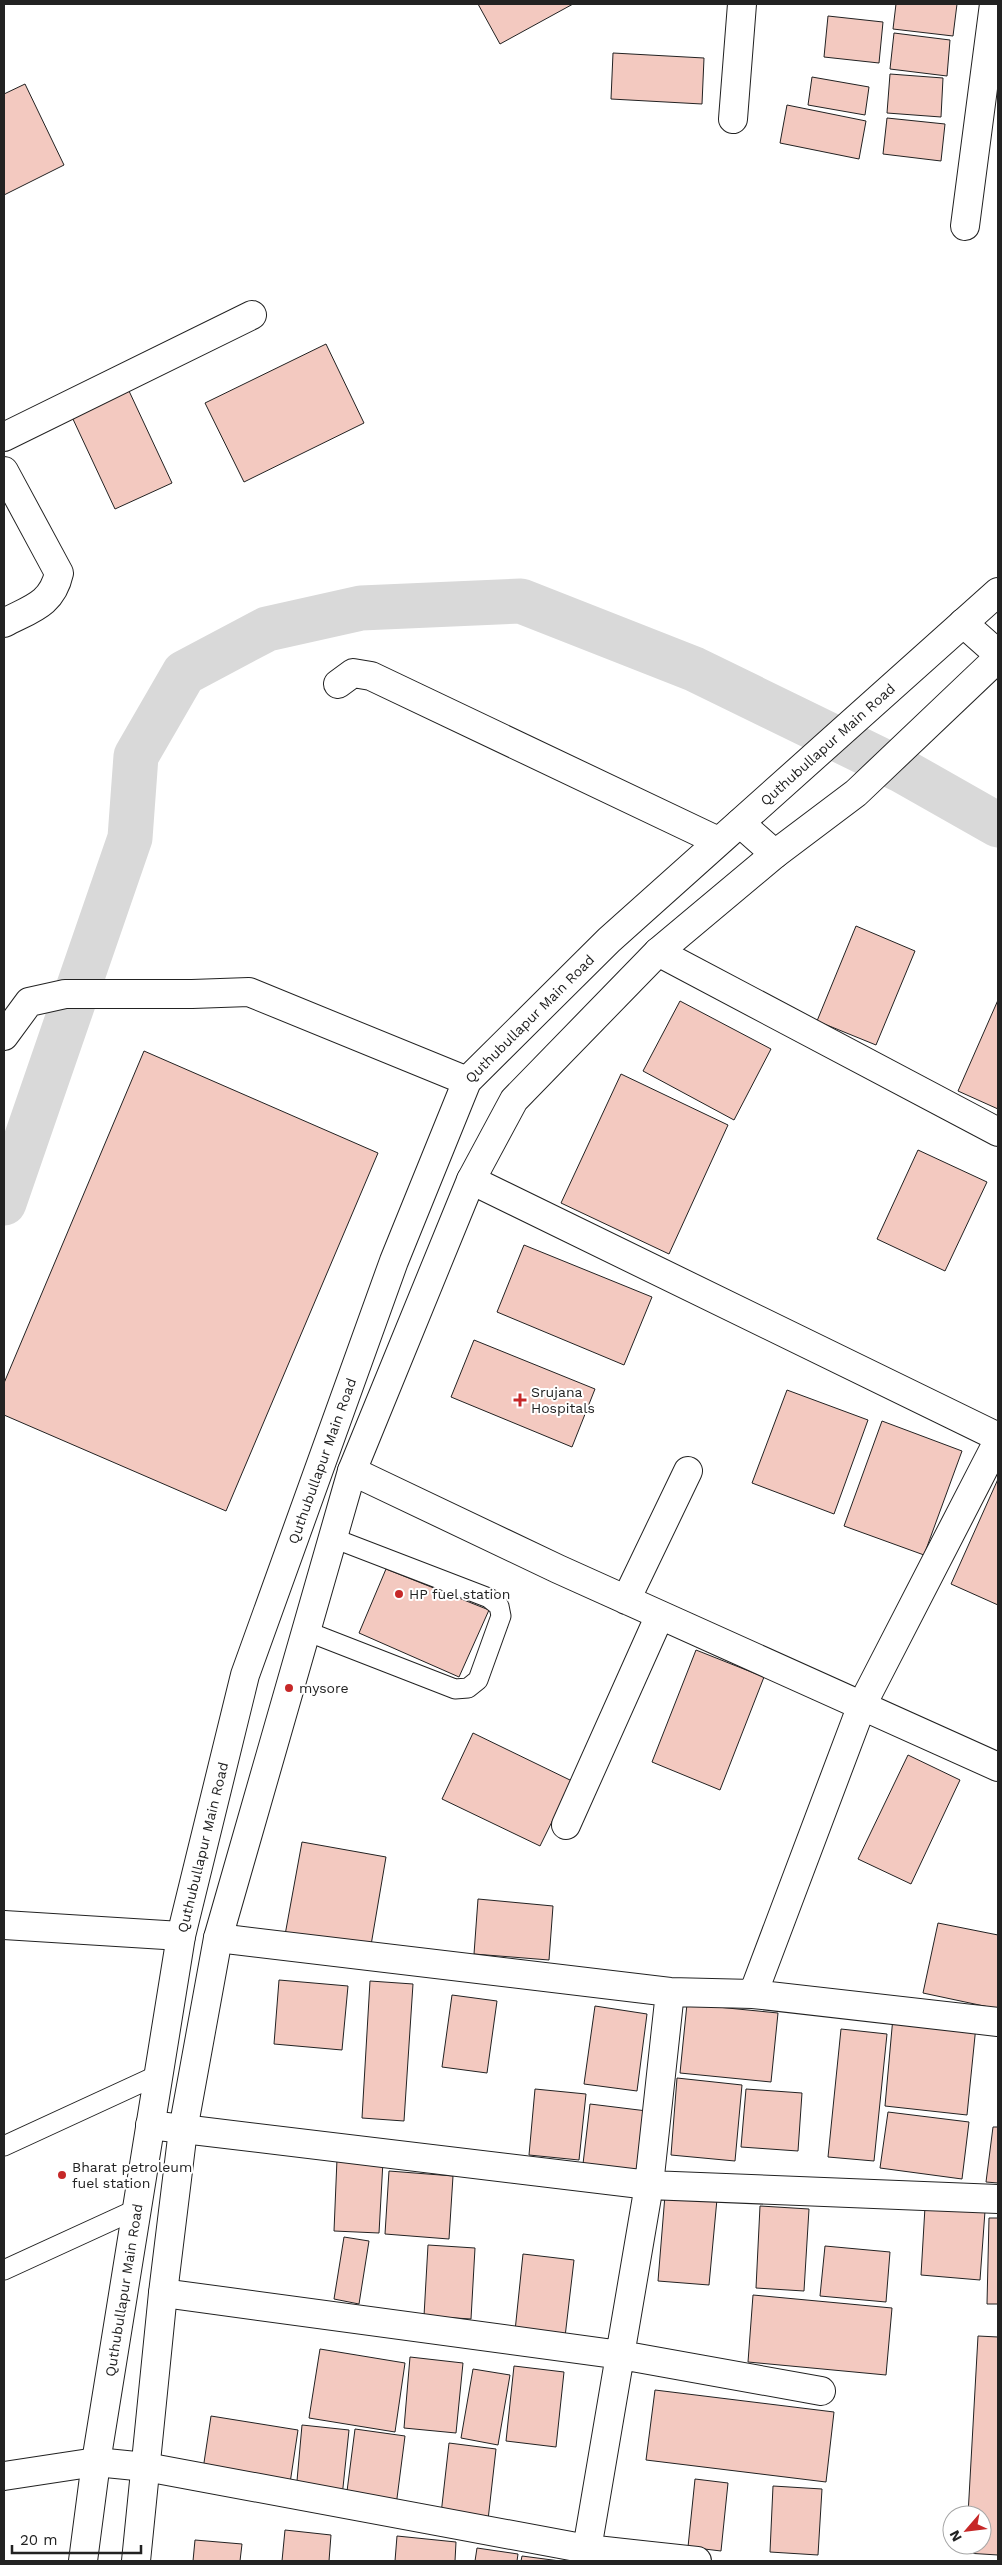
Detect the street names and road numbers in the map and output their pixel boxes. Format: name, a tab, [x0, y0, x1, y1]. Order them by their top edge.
street label: Quthubullapur Main Road	[757, 680, 898, 809]
street label: Quthubullapur Main Road	[462, 951, 597, 1086]
street label: Quthubullapur Main Road	[285, 1376, 359, 1546]
street label: Quthubullapur Main Road	[174, 1760, 231, 1934]
street label: Quthubullapur Main Road	[102, 2202, 146, 2378]

